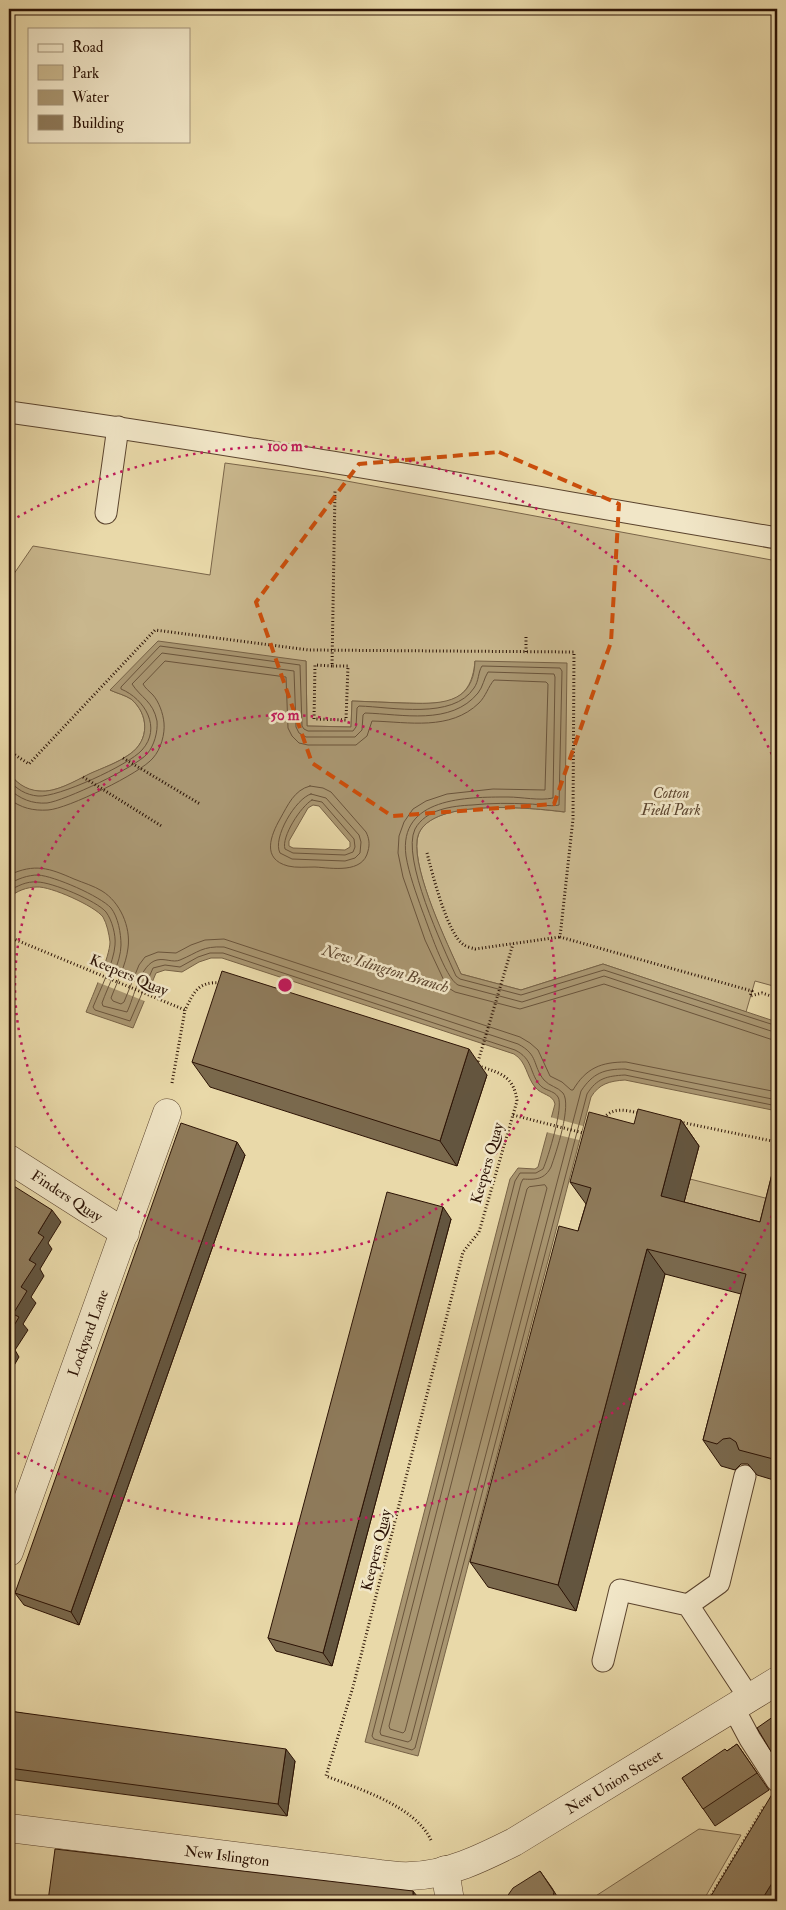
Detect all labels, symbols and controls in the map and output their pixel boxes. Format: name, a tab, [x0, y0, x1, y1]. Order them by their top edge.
legend	[28, 28, 190, 142]
text: Road	[72, 38, 104, 57]
text: Park	[72, 64, 99, 83]
text: Water	[71, 88, 109, 107]
text: Building	[72, 114, 124, 133]
text: 100 m	[267, 437, 303, 456]
text: 50 m	[271, 706, 300, 725]
park label: Cotton Field Park	[640, 784, 701, 820]
water label: New Islington Branch	[319, 940, 451, 998]
street label: Keepers Quay	[86, 950, 171, 1002]
centre of rings	[276, 976, 294, 994]
street label: Keepers Quay	[467, 1120, 509, 1206]
street label: Finders Quay	[27, 1166, 106, 1227]
street label: Lockyard Lane	[64, 1287, 113, 1379]
street label: Keepers Quay	[357, 1507, 397, 1593]
street label: New Union Street	[562, 1746, 666, 1819]
street label: New Islington	[183, 1842, 271, 1871]

